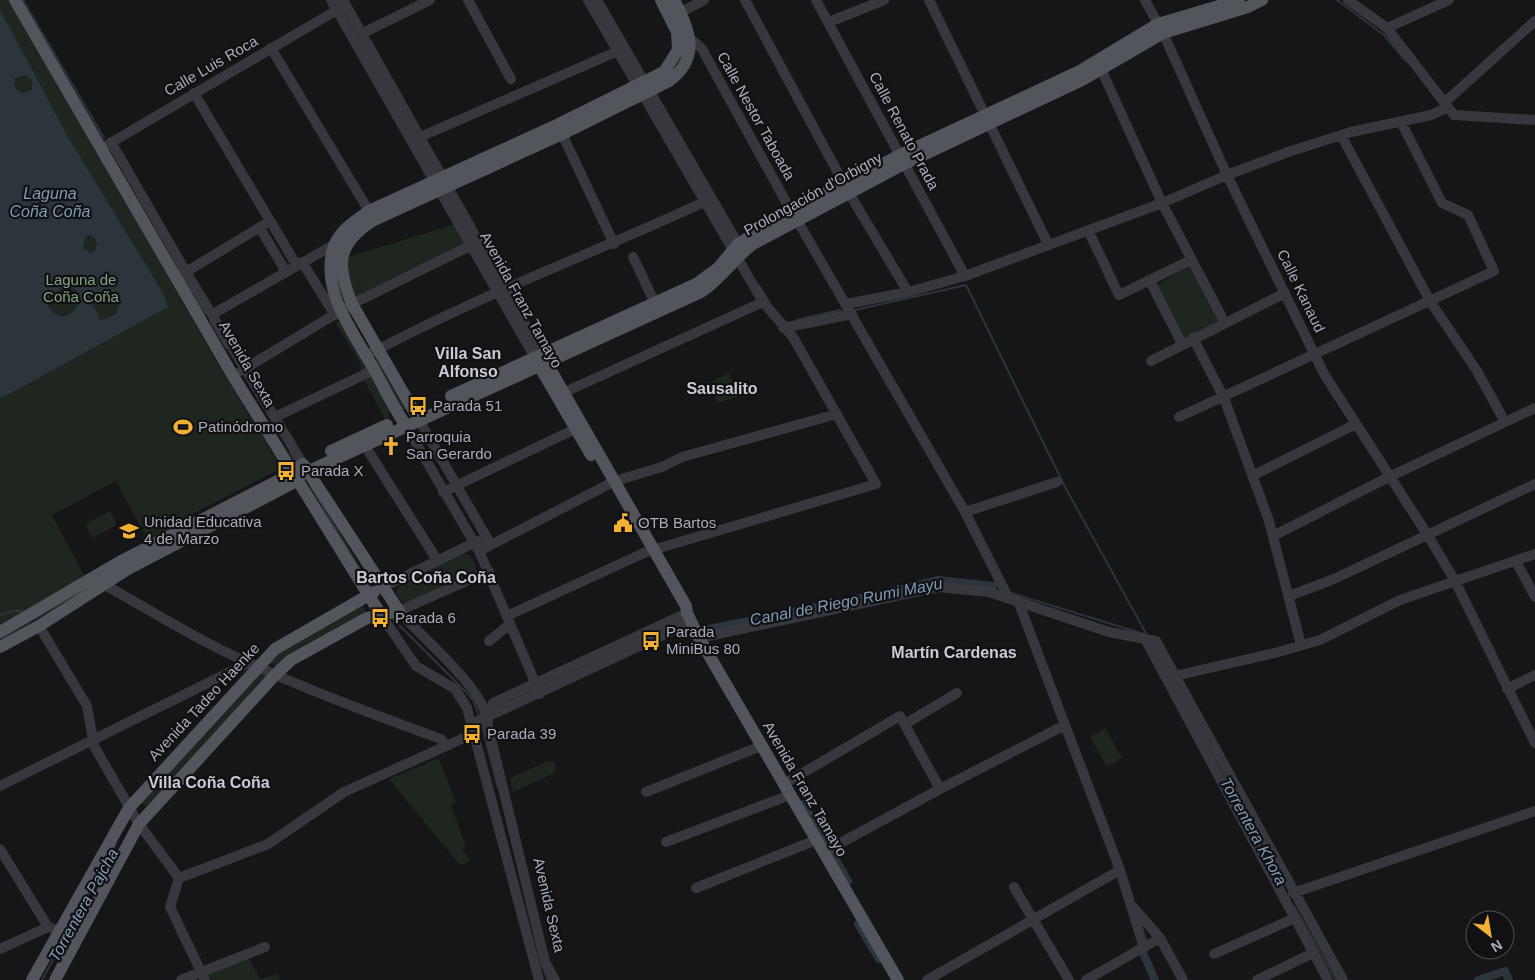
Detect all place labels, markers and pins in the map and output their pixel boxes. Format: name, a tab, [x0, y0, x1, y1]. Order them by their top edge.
bus stop icon: Parada 51	[407, 395, 429, 417]
place label: Parada 51	[433, 397, 502, 414]
sports icon: Patinódromo	[172, 416, 194, 438]
place label: Patinódromo	[198, 418, 283, 435]
place label: Parroquia San Gerardo	[406, 428, 492, 462]
church icon: Parroquia San Gerardo	[380, 435, 402, 457]
bus stop icon: Parada X	[275, 460, 297, 482]
place label: Parada X	[301, 462, 364, 479]
public building icon: OTB Bartos	[612, 512, 634, 534]
place label: Unidad Educativa 4 de Marzo	[144, 513, 262, 547]
place label: OTB Bartos	[638, 514, 716, 531]
school or university icon: Unidad Educativa 4 de Marzo	[118, 520, 140, 542]
bus stop icon: Parada 6	[369, 607, 391, 629]
place label: Parada 6	[395, 609, 456, 626]
place label: Parada MiniBus 80	[666, 623, 740, 657]
bus stop icon: Parada MiniBus 80	[640, 630, 662, 652]
bus stop icon: Parada 39	[461, 723, 483, 745]
place label: Parada 39	[487, 725, 556, 742]

